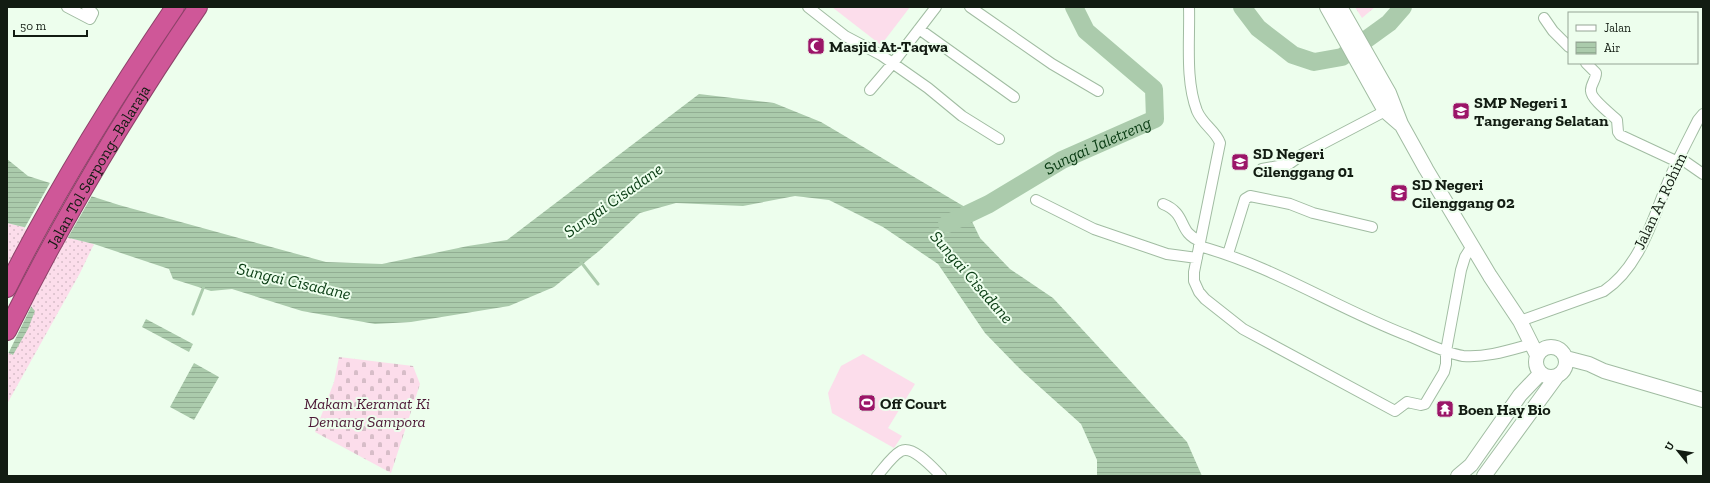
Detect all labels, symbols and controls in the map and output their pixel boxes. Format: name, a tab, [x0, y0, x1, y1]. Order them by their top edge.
scale bar	[14, 12, 87, 38]
legend	[1568, 12, 1698, 64]
text: 50 m	[20, 19, 47, 33]
text: Jalan	[1604, 21, 1631, 35]
mosque icon: Masjid At-Taqwa	[806, 36, 826, 56]
place label: Masjid At-Taqwa	[829, 37, 948, 56]
text: Air	[1604, 41, 1620, 55]
street label: Jalan Tol Serpong–Balaraja	[42, 81, 154, 252]
place label: SMP Negeri 1 Tangerang Selatan	[1474, 93, 1609, 130]
school or university icon: SMP Negeri 1 Tangerang Selatan	[1451, 101, 1471, 121]
water label: Sungai Jaletreng	[1040, 112, 1154, 179]
place label: SD Negeri Cilenggang 01	[1253, 144, 1354, 181]
street label: Jalan Ar Rohim	[1629, 149, 1691, 252]
school or university icon: SD Negeri Cilenggang 01	[1230, 152, 1250, 172]
water label: Sungai Cisadane	[560, 158, 666, 242]
place label: SD Negeri Cilenggang 02	[1412, 175, 1515, 212]
school or university icon: SD Negeri Cilenggang 02	[1389, 183, 1409, 203]
water label: Sungai Cisadane	[926, 227, 1018, 327]
water label: Sungai Cisadane	[235, 258, 353, 304]
sports icon: Off Court	[857, 393, 877, 413]
park label: Makam Keramat Ki Demang Sampora	[304, 394, 430, 431]
place label: Off Court	[880, 394, 947, 413]
temple icon: Boen Hay Bio	[1435, 399, 1455, 419]
place label: Boen Hay Bio	[1458, 400, 1551, 419]
north arrow	[1658, 431, 1698, 471]
text: U	[1662, 440, 1677, 453]

